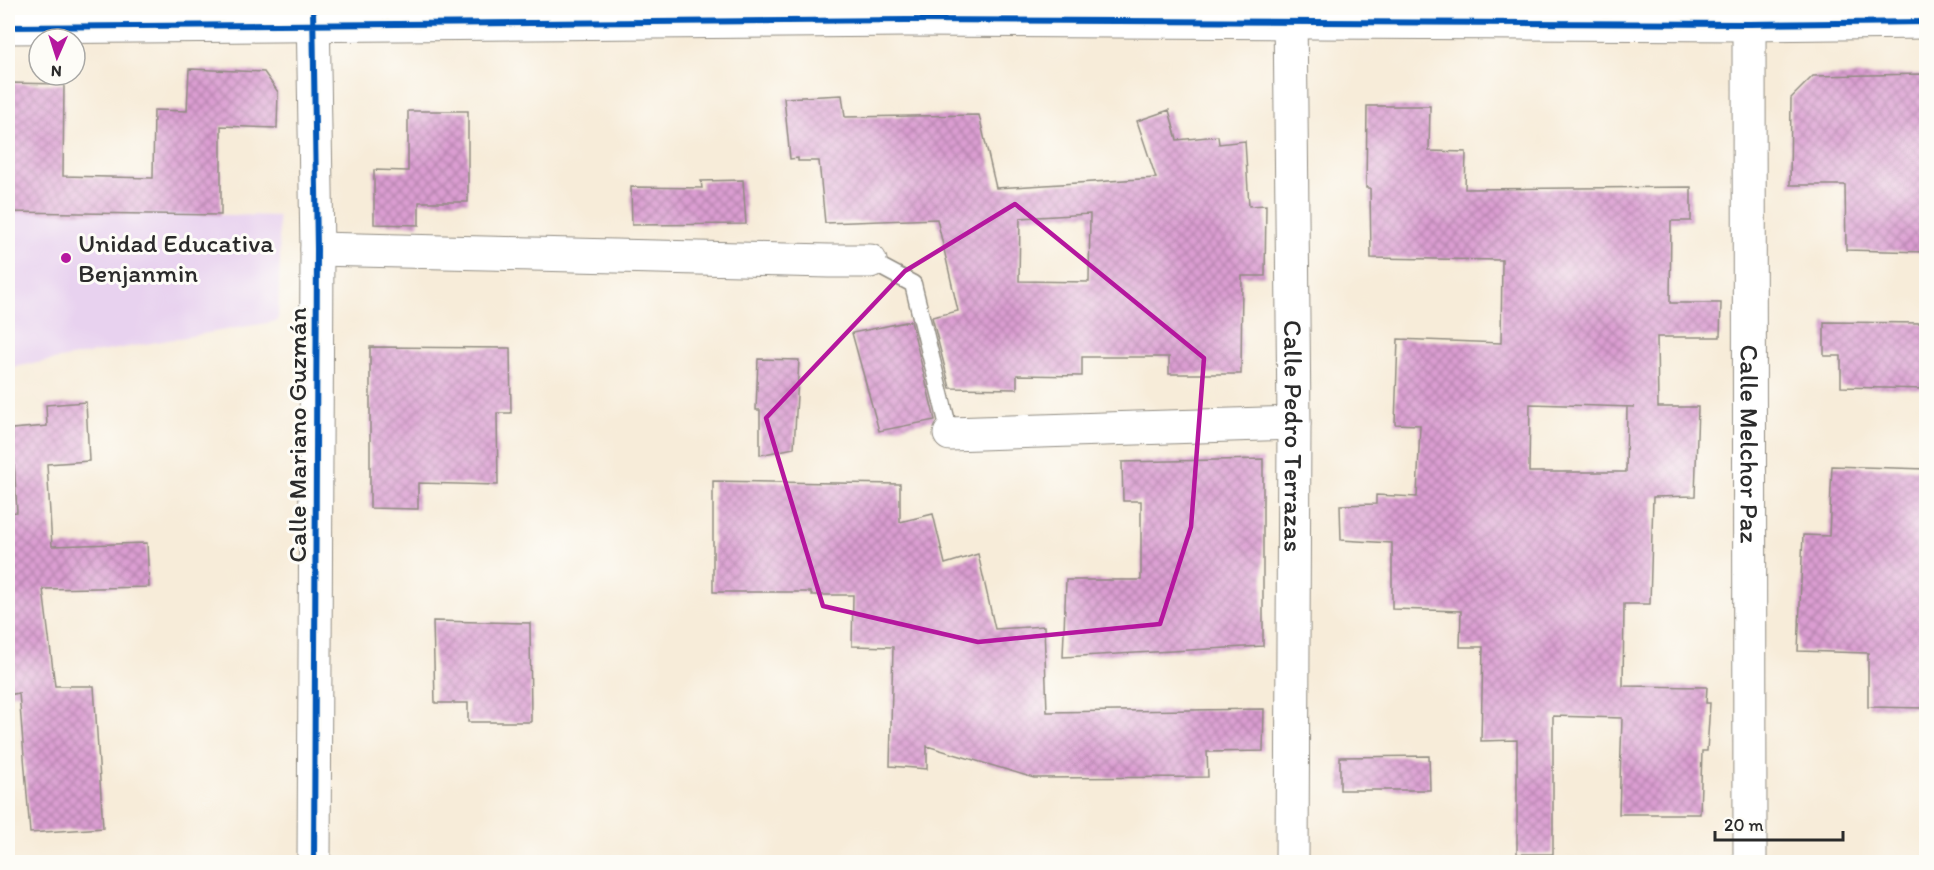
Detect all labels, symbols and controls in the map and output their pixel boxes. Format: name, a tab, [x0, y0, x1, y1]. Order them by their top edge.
north arrow	[27, 27, 87, 87]
text: N	[50, 62, 62, 81]
place label: Unidad Educativa Benjanmin	[78, 227, 274, 289]
marker: Unidad Educativa Benjanmin	[59, 251, 73, 265]
street label: Calle Mariano Guzmán	[281, 307, 313, 563]
street label: Calle Pedro Terrazas	[1277, 320, 1310, 552]
street label: Calle Melchor Paz	[1733, 345, 1766, 543]
scale bar	[1715, 804, 1842, 842]
text: 20 m	[1724, 814, 1764, 836]

